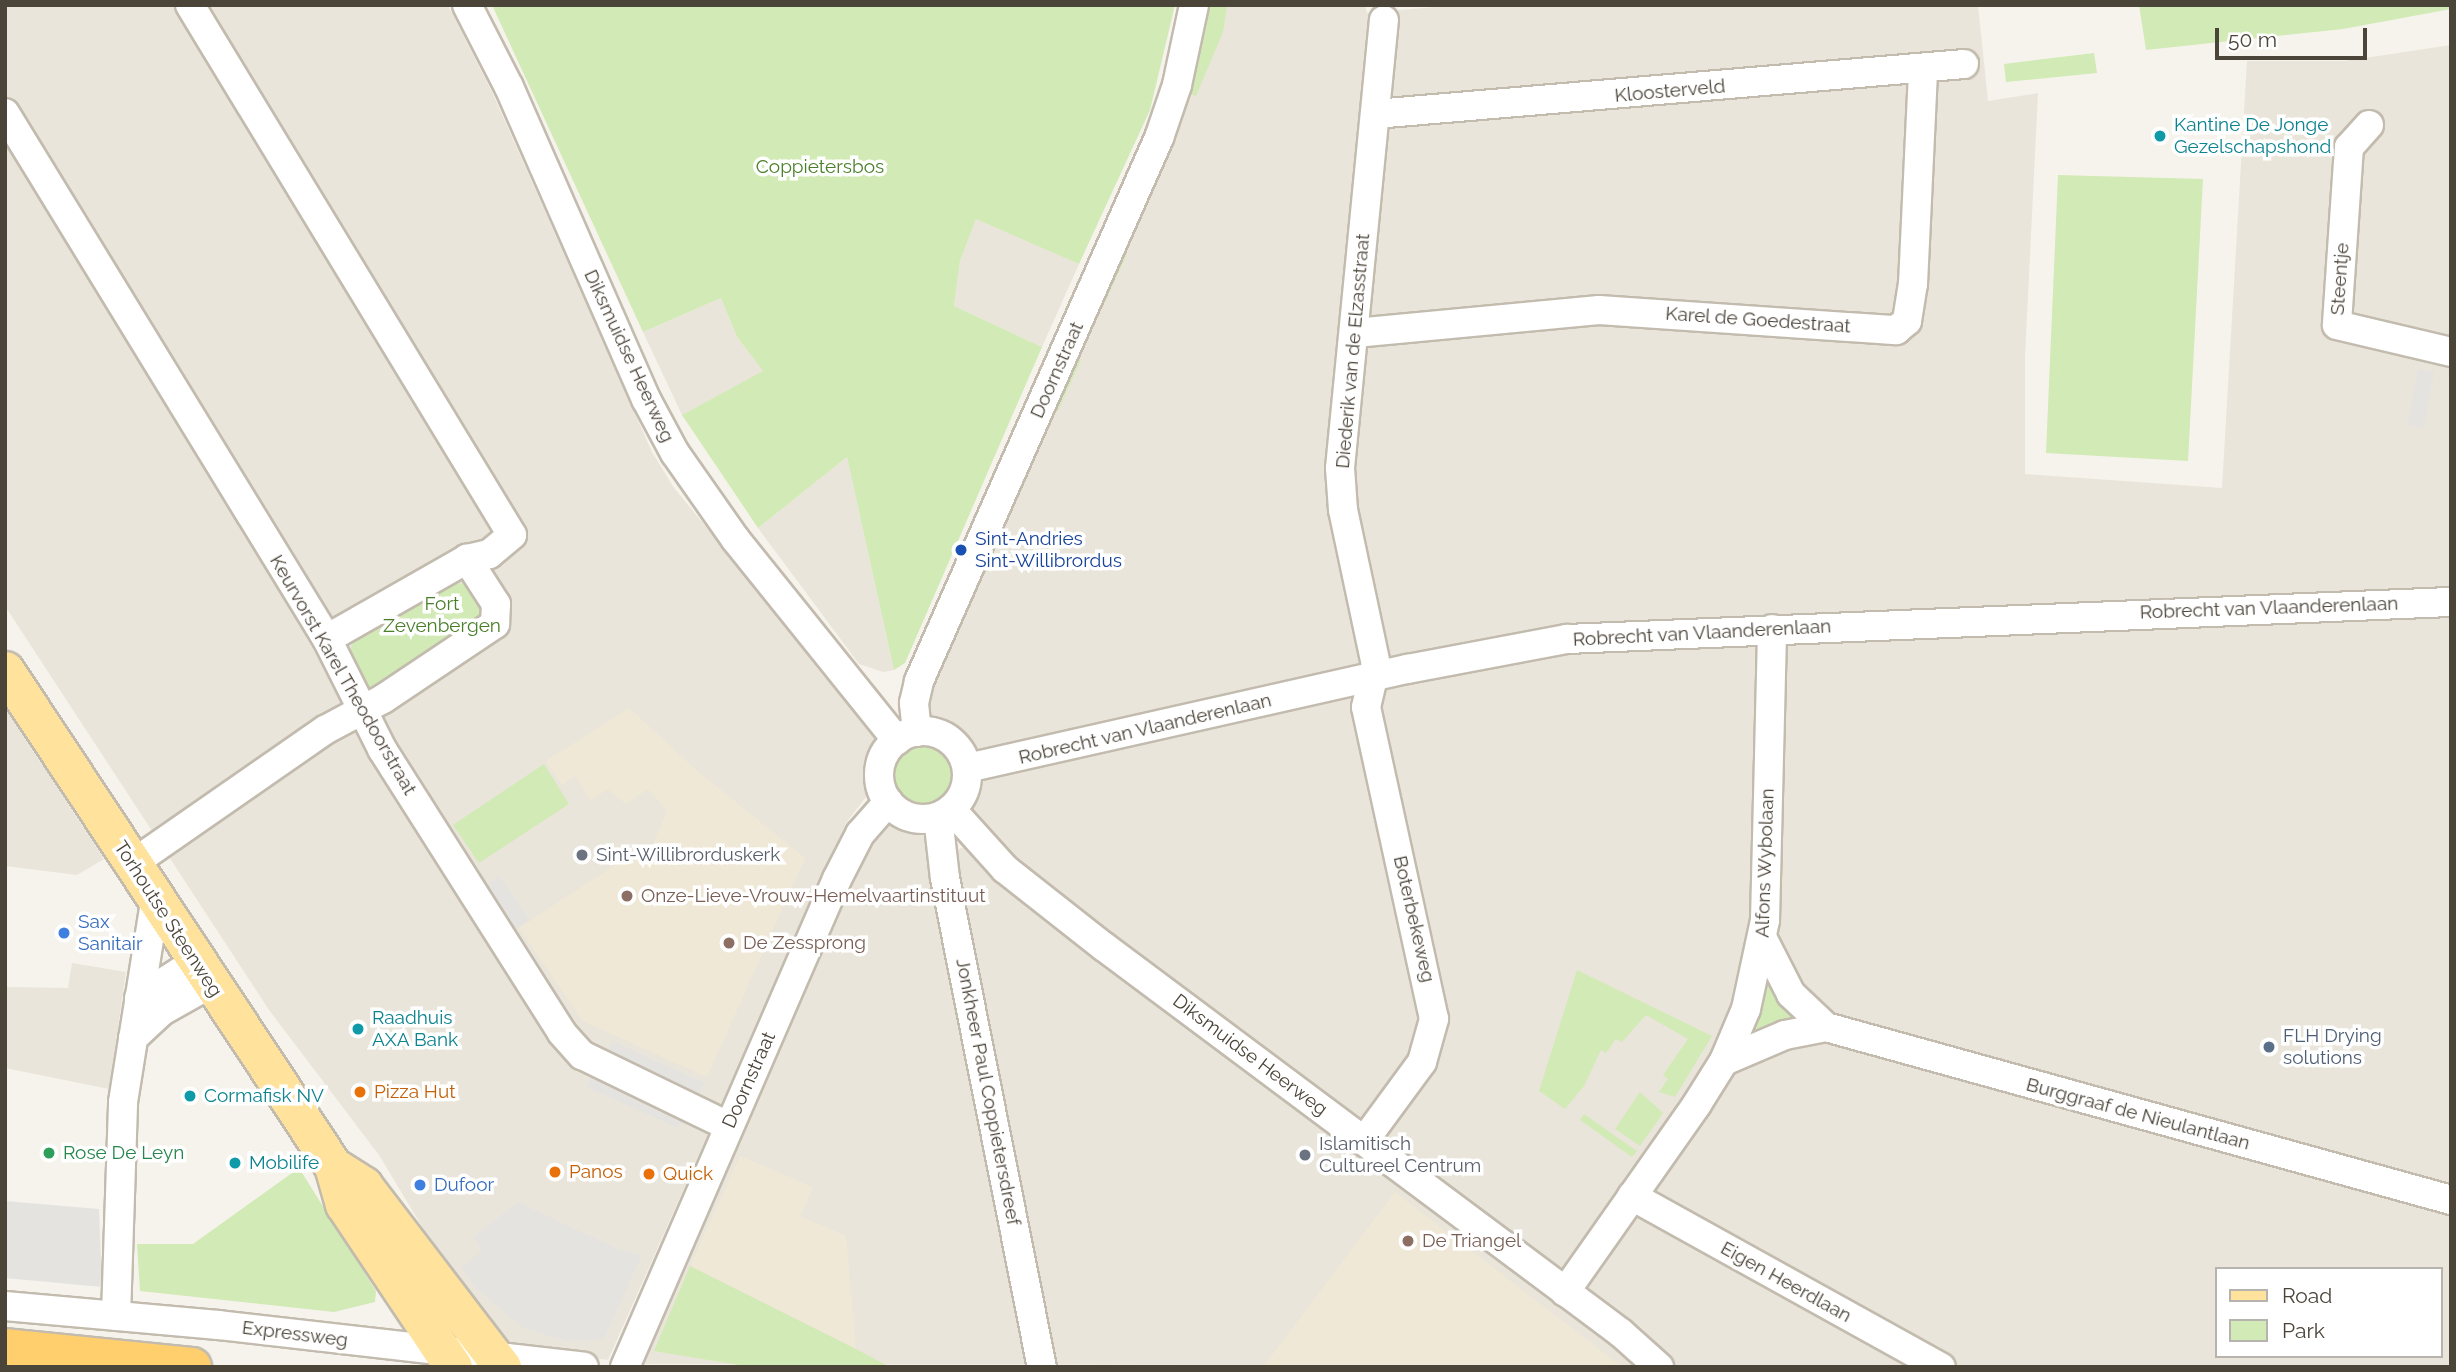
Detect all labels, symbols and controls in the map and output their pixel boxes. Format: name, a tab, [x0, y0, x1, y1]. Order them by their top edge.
scale bar	[2218, 14, 2370, 58]
text: 50 m	[2228, 27, 2277, 52]
street label: Kloosterveld	[1614, 75, 1726, 107]
place label: Kantine De Jonge Gezelschapshond	[2174, 114, 2331, 158]
marker: Kantine De Jonge Gezelschapshond	[2152, 128, 2168, 144]
park label: Coppietersbos	[756, 156, 884, 178]
street label: Diederik van de Elzasstraat	[1331, 232, 1375, 470]
street label: Steentje	[2326, 242, 2354, 316]
street label: Diksmuidse Heerweg	[579, 266, 679, 446]
street label: Karel de Goedestraat	[1664, 302, 1852, 338]
street label: Doornstraat	[1026, 318, 1088, 422]
place label: Sint-Andries Sint-Willibrordus	[975, 528, 1122, 572]
marker: Sint-Andries Sint-Willibrordus	[953, 542, 969, 558]
street label: Keurvorst Karel Theodoorstraat	[265, 550, 421, 800]
street label: Robrecht van Vlaanderenlaan	[2139, 592, 2399, 624]
park label: Fort Zevenbergen	[383, 593, 501, 637]
street label: Robrecht van Vlaanderenlaan	[1572, 615, 1832, 651]
street label: Robrecht van Vlaanderenlaan	[1016, 689, 1274, 769]
street label: Alfons Wybolaan	[1751, 787, 1779, 939]
street label: Torhoutse Steenweg	[109, 837, 227, 1001]
place label: Sint-Willibrorduskerk	[596, 844, 780, 866]
marker: Sint-Willibrorduskerk	[574, 847, 590, 863]
street label: Boterbekeweg	[1388, 854, 1440, 984]
place label: Onze-Lieve-Vrouw-Hemelvaartinstituut	[641, 885, 986, 907]
marker: Onze-Lieve-Vrouw-Hemelvaartinstituut	[619, 888, 635, 904]
place label: Sax Sanitair	[78, 911, 143, 955]
marker: Sax Sanitair	[56, 925, 72, 941]
place label: De Zessprong	[743, 932, 866, 954]
marker: De Zessprong	[721, 935, 737, 951]
street label: Jonkheer Paul Coppietersdreef	[951, 956, 1025, 1228]
street label: Diksmuidse Heerweg	[1168, 989, 1332, 1121]
place label: Raadhuis AXA Bank	[372, 1007, 459, 1051]
marker: Raadhuis AXA Bank	[350, 1021, 366, 1037]
place label: FLH Drying solutions	[2283, 1025, 2382, 1069]
street label: Doornstraat	[718, 1028, 780, 1132]
marker: FLH Drying solutions	[2261, 1039, 2277, 1055]
street label: Burggraaf de Nieulantlaan	[2023, 1073, 2253, 1155]
place label: Pizza Hut	[374, 1081, 456, 1103]
marker: Pizza Hut	[352, 1084, 368, 1100]
place label: Cormafisk NV	[204, 1085, 324, 1107]
marker: Cormafisk NV	[182, 1088, 198, 1104]
place label: Islamitisch Cultureel Centrum	[1319, 1133, 1482, 1177]
place label: Rose De Leyn	[63, 1142, 184, 1164]
marker: Rose De Leyn	[41, 1145, 57, 1161]
marker: Islamitisch Cultureel Centrum	[1297, 1147, 1313, 1163]
place label: Mobilife	[249, 1152, 319, 1174]
marker: Mobilife	[227, 1155, 243, 1171]
place label: Panos	[569, 1161, 623, 1183]
place label: Quick	[663, 1163, 713, 1185]
marker: Panos	[547, 1164, 563, 1180]
marker: Quick	[641, 1166, 657, 1182]
place label: Dufoor	[434, 1174, 494, 1196]
marker: Dufoor	[412, 1177, 428, 1193]
place label: De Triangel	[1422, 1230, 1522, 1252]
marker: De Triangel	[1400, 1233, 1416, 1249]
street label: Eigen Heerdlaan	[1717, 1237, 1855, 1327]
legend	[2214, 1267, 2442, 1358]
text: Road	[2282, 1283, 2332, 1308]
street label: Expressweg	[241, 1316, 349, 1352]
text: Park	[2282, 1318, 2325, 1343]

